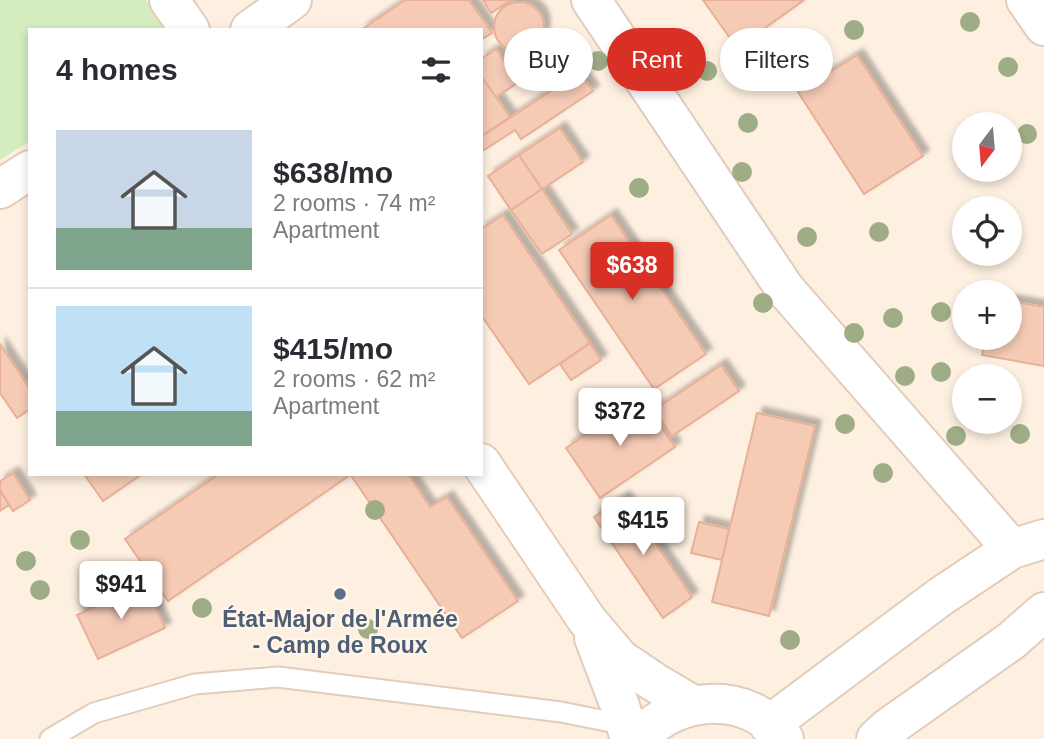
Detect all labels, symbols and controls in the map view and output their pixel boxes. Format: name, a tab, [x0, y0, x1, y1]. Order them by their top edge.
chip: Buy	[504, 28, 593, 91]
chip: Rent	[607, 28, 706, 91]
chip: Filters	[720, 28, 833, 91]
icon: filters	[417, 51, 455, 89]
text: 4 homes	[56, 53, 178, 86]
north arrow	[952, 112, 1022, 182]
map controls	[952, 112, 1022, 434]
text: $638/mo	[273, 156, 393, 189]
icon: home	[112, 158, 196, 242]
text: 2 rooms · 74 m²	[273, 190, 435, 216]
button: locate	[952, 196, 1022, 266]
text: Apartment	[273, 217, 379, 243]
pin: $638	[591, 243, 673, 302]
text: $638	[606, 252, 658, 278]
button: +	[952, 280, 1022, 350]
text: $415/mo	[273, 332, 393, 365]
icon: home	[112, 334, 196, 418]
button: −	[952, 364, 1022, 434]
text: 2 rooms · 62 m²	[273, 366, 435, 392]
pin: $372	[579, 388, 661, 448]
text: Apartment	[273, 393, 379, 419]
text: $372	[594, 398, 646, 424]
pin: $415	[602, 498, 684, 557]
text: $415	[617, 507, 669, 533]
pin: $941	[80, 562, 162, 621]
text: $941	[95, 571, 147, 597]
marker: État-Major de l'Armée - Camp de Roux	[332, 586, 348, 602]
place label: État-Major de l'Armée - Camp de Roux	[222, 605, 458, 658]

